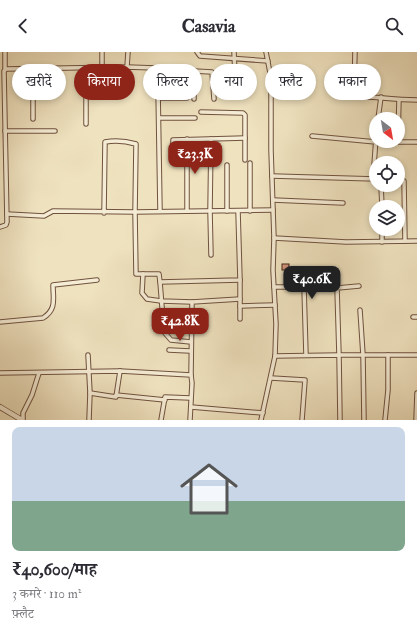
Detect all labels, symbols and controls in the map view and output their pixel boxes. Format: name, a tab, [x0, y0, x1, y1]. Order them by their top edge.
icon: back	[12, 15, 34, 37]
text: Casavia	[182, 15, 235, 38]
icon: search	[383, 15, 405, 37]
chip: खरीदें	[12, 64, 66, 100]
chip: किराया	[74, 64, 135, 100]
chip: फ़िल्टर	[143, 64, 202, 100]
chip: नया	[210, 64, 257, 100]
chip: फ़्लैट	[265, 64, 316, 100]
chip: मकान	[324, 64, 381, 100]
north arrow	[369, 112, 405, 148]
map controls	[369, 112, 405, 236]
pin: ₹23.3K	[162, 141, 228, 175]
text: ₹23.3K	[177, 146, 213, 162]
button: locate	[369, 156, 405, 192]
button: layers	[369, 200, 405, 236]
pin: ₹40.6K	[279, 266, 345, 300]
text: ₹40.6K	[292, 271, 332, 287]
pin: ₹42.8K	[147, 308, 213, 342]
text: ₹42.8K	[161, 313, 199, 329]
icon: home	[173, 453, 245, 525]
text: ₹40,600/माह	[12, 559, 97, 580]
text: 3 कमरे · 110 m²	[12, 586, 81, 602]
text: फ़्लैट	[12, 606, 34, 622]

